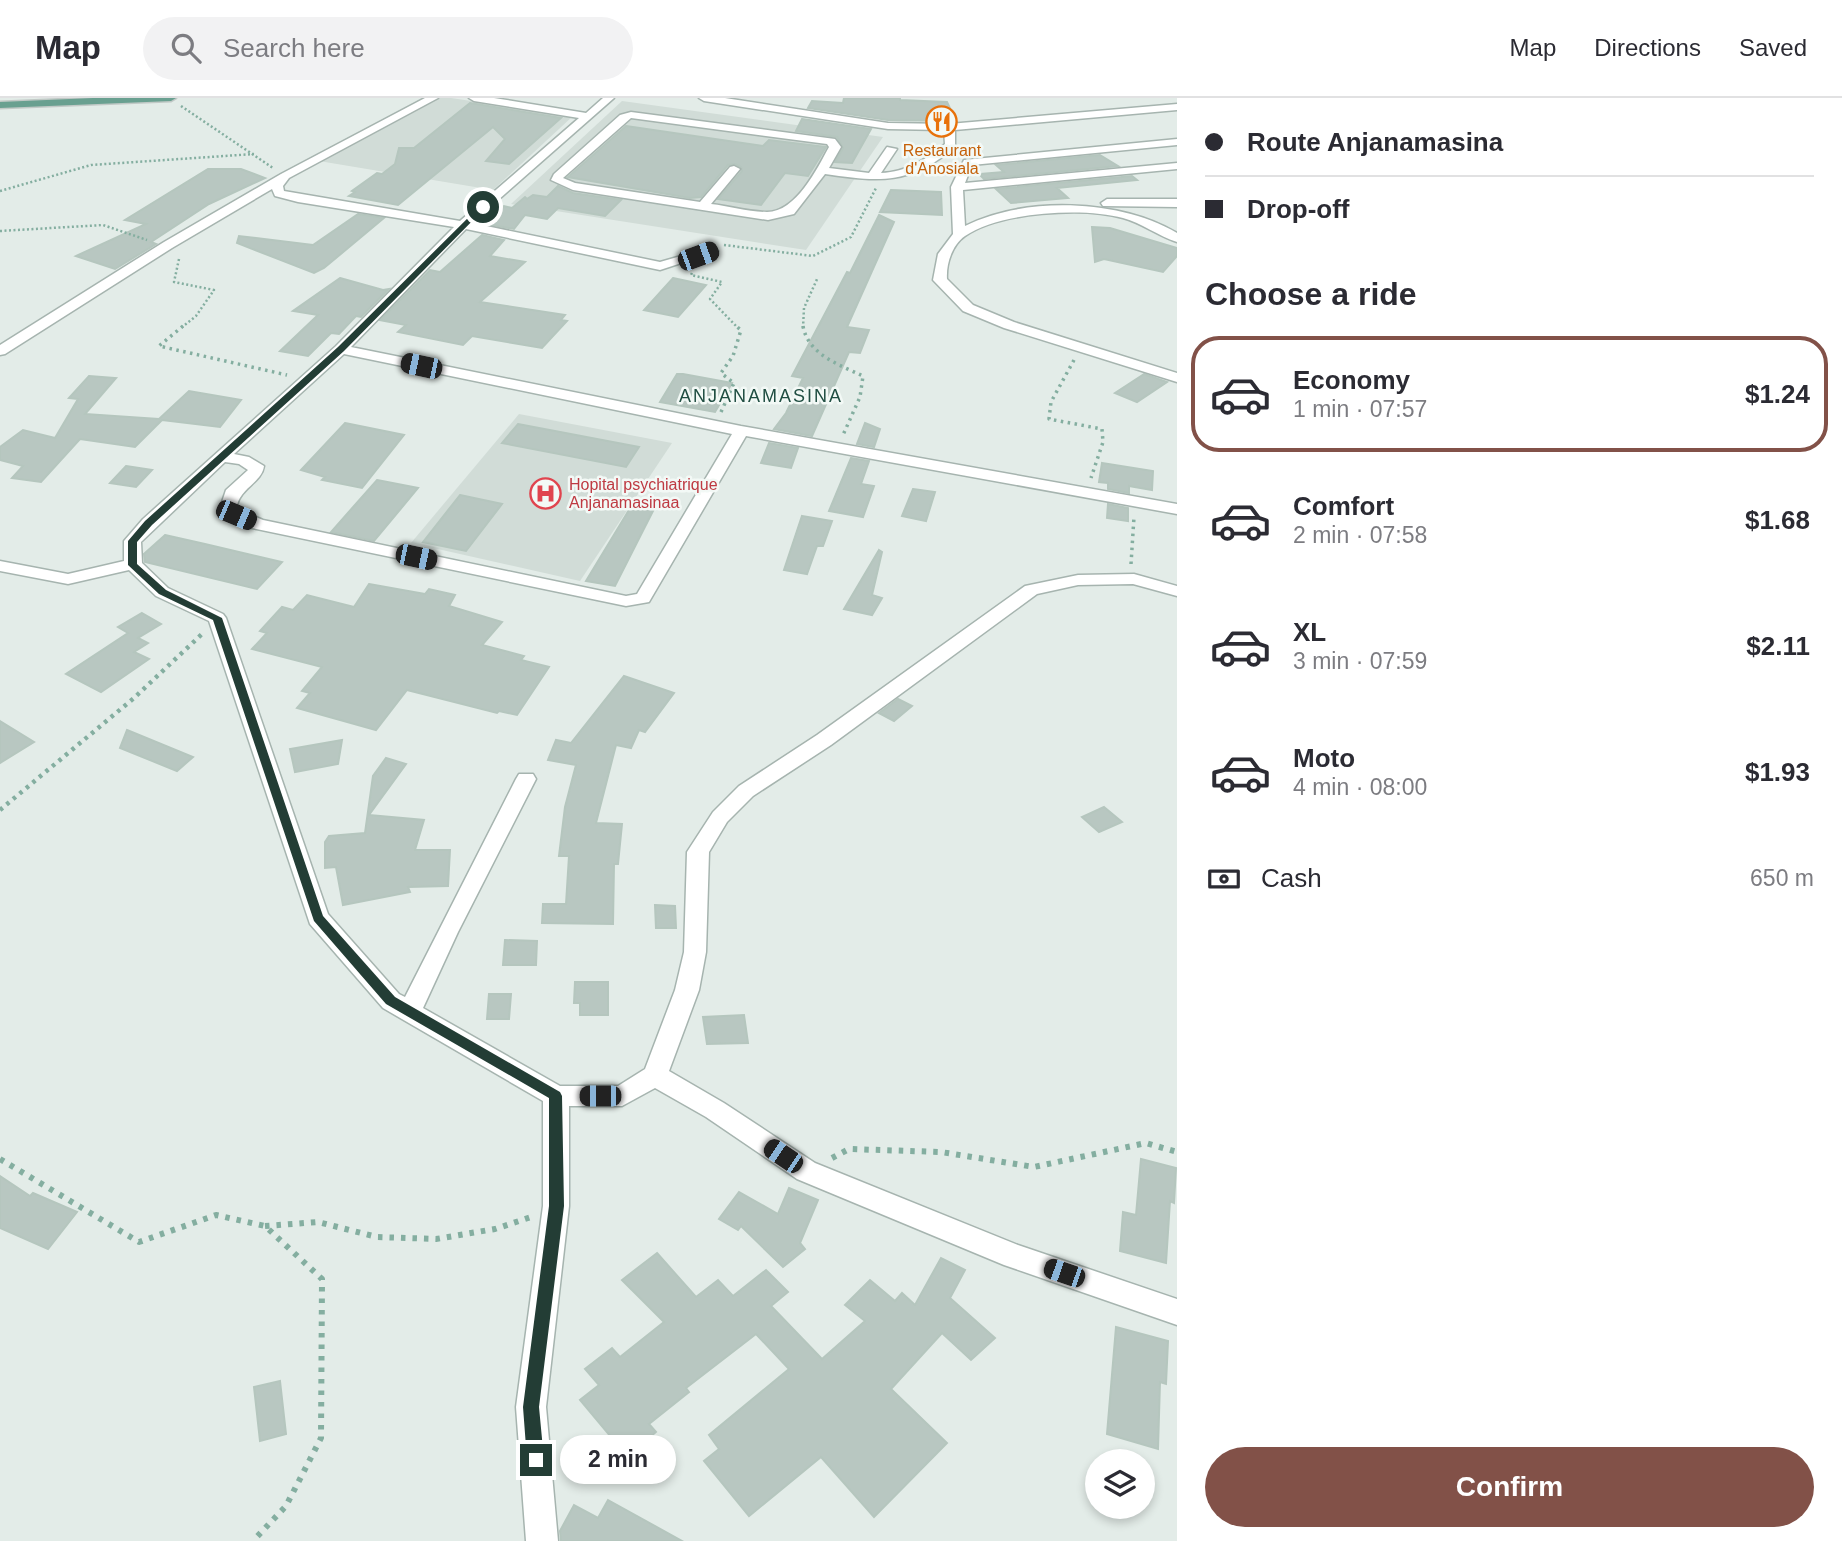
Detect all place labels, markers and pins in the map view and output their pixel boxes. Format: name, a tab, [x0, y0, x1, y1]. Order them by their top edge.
restaurant icon: Restaurant d'Anosiala	[925, 104, 959, 138]
place label: Restaurant d'Anosiala	[903, 142, 982, 177]
hospital icon: Hopital psychiatrique Anjanamasinaa	[529, 476, 563, 510]
place label: Hopital psychiatrique Anjanamasinaa	[569, 476, 718, 511]

